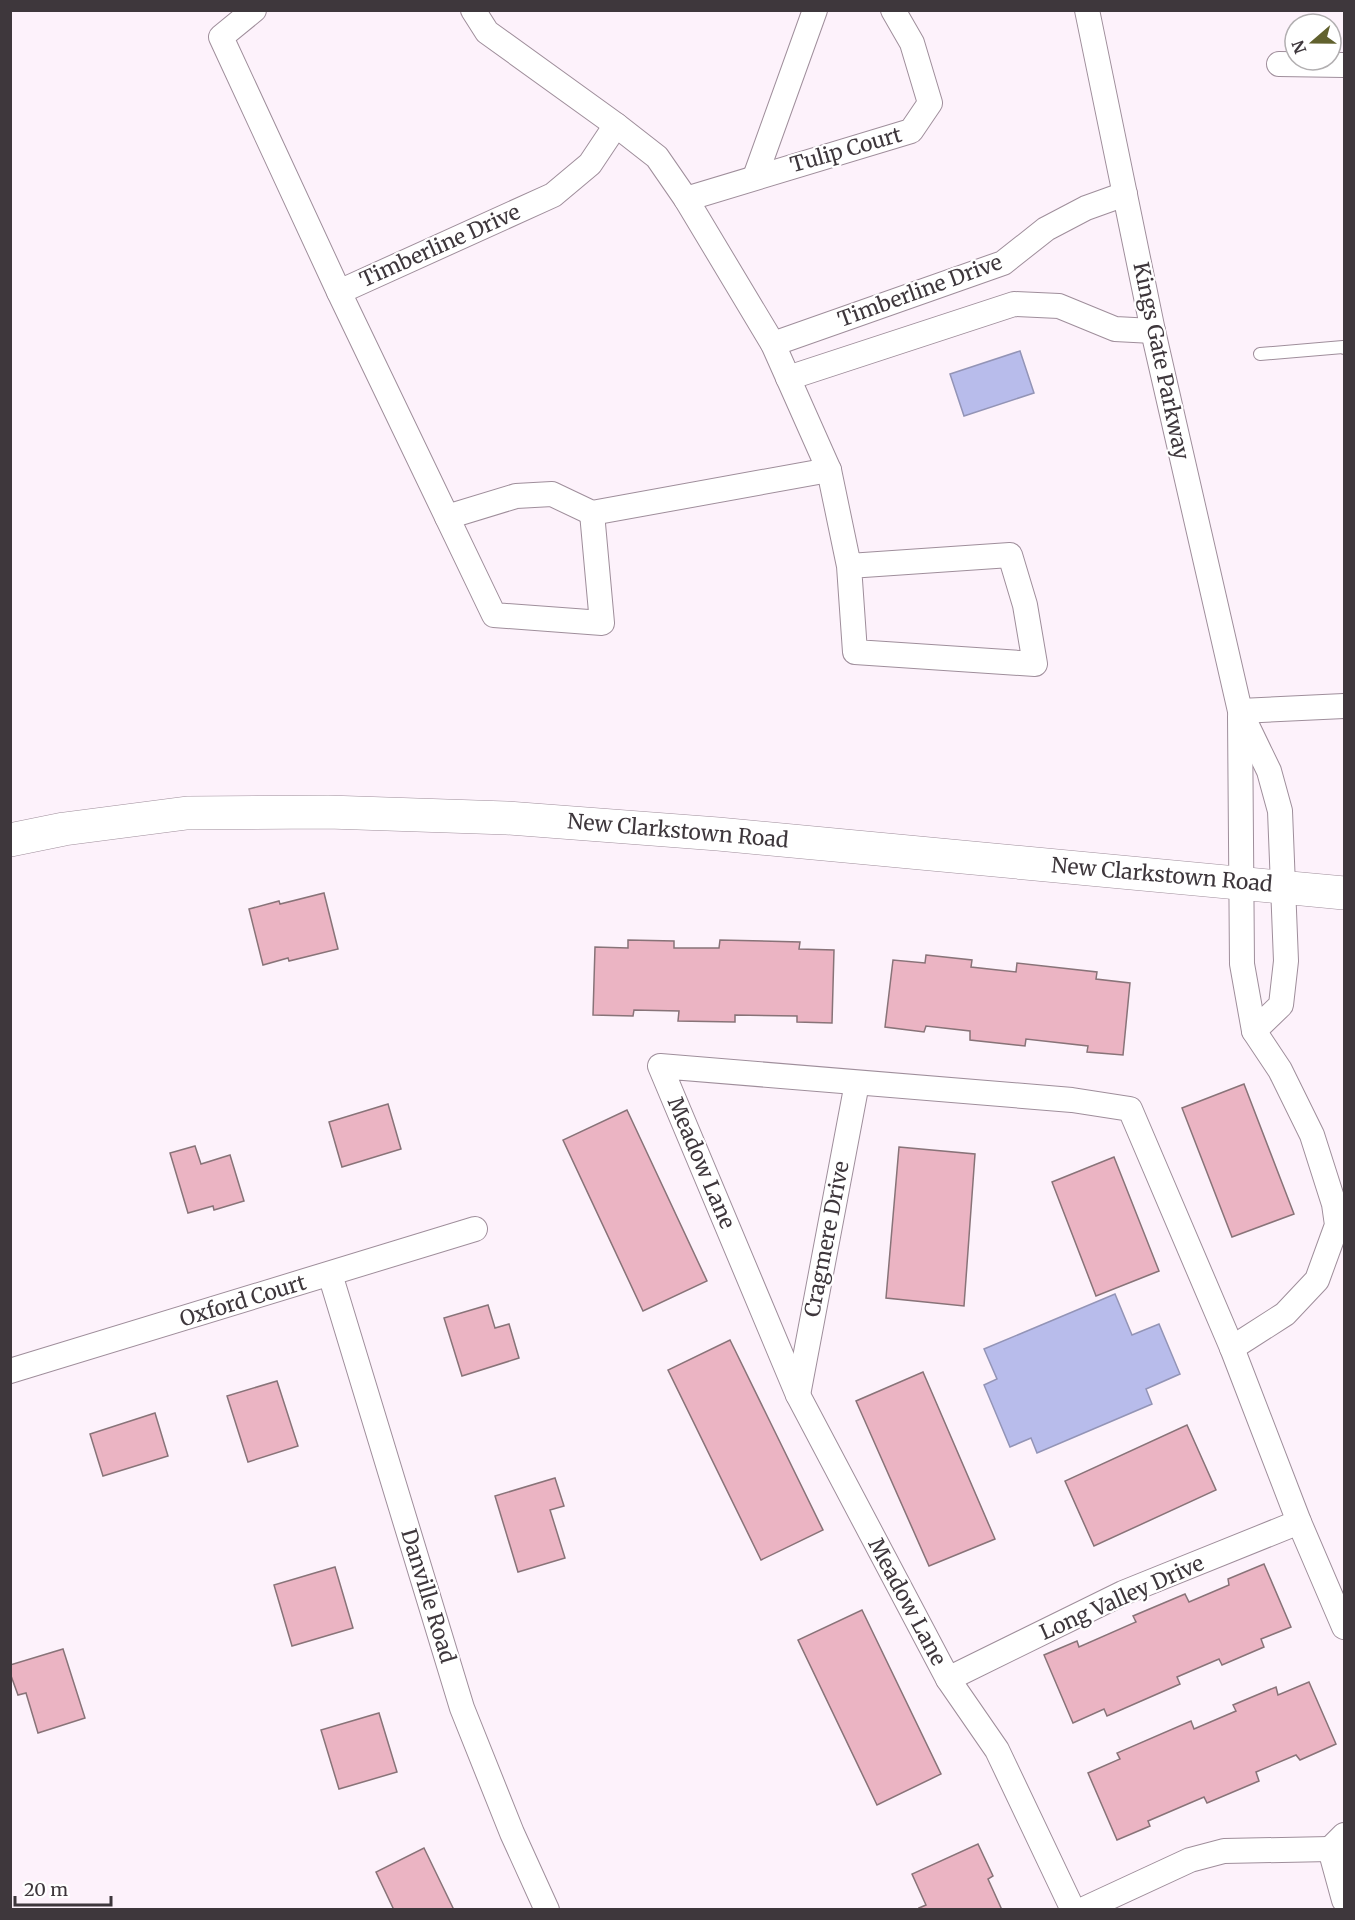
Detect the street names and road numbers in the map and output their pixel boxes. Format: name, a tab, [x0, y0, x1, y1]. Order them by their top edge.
street label: Tulip Court	[787, 121, 905, 178]
street label: Timberline Drive	[355, 198, 524, 293]
street label: Timberline Drive	[834, 248, 1006, 333]
street label: Kings Gate Parkway	[1127, 260, 1196, 463]
street label: New Clarkstown Road	[566, 807, 790, 854]
street label: New Clarkstown Road	[1050, 851, 1274, 898]
street label: Meadow Lane	[662, 1093, 741, 1233]
street label: Cragmere Drive	[798, 1159, 855, 1319]
street label: Oxford Court	[176, 1269, 309, 1333]
street label: Danville Road	[395, 1525, 462, 1667]
street label: Meadow Lane	[863, 1533, 952, 1670]
street label: Long Valley Drive	[1036, 1549, 1208, 1646]

